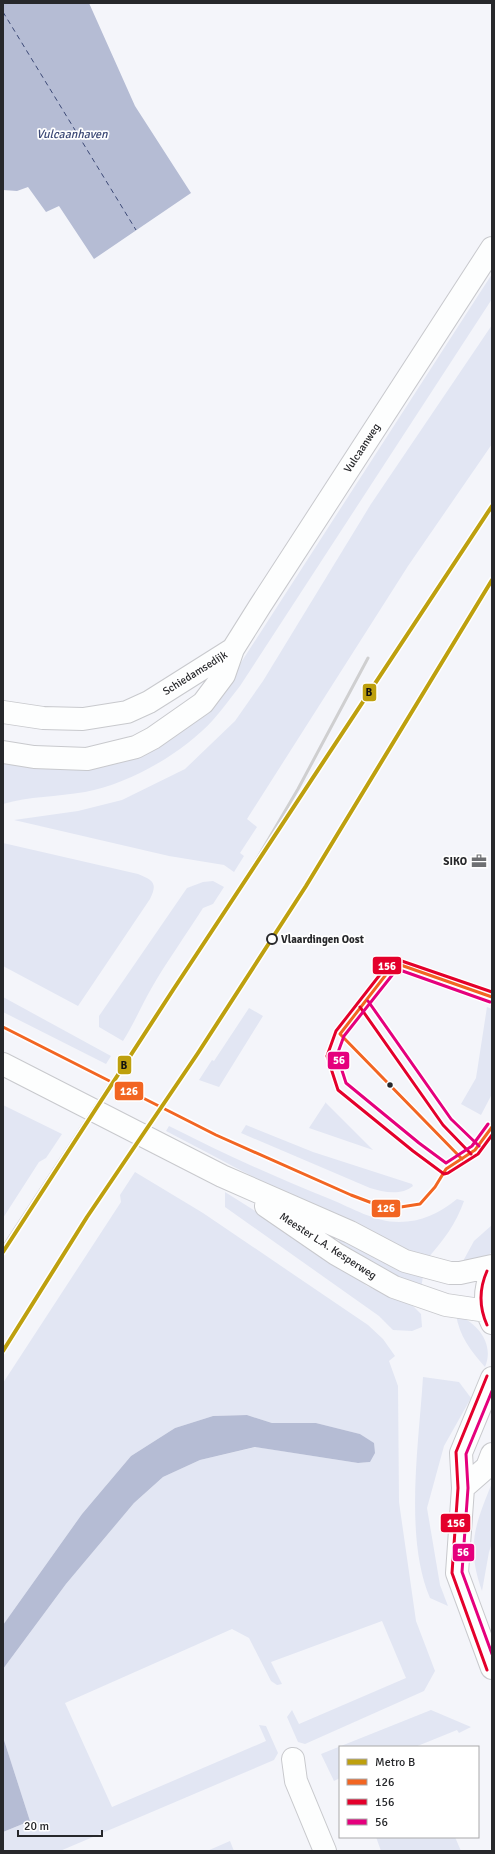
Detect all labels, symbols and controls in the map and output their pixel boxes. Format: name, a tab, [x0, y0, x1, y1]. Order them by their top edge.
water label: Vulcaanhaven	[36, 127, 108, 142]
street label: Vulcaanweg	[341, 421, 383, 475]
street label: Schiedamsedijk	[160, 648, 230, 698]
line badge: B	[362, 683, 377, 702]
text: B	[366, 686, 373, 699]
office icon: SIKO	[470, 852, 488, 870]
place label: SIKO	[443, 855, 467, 868]
marker: Vlaardingen Oost	[266, 933, 278, 945]
place label: Vlaardingen Oost	[281, 933, 364, 946]
line badge: 156	[372, 956, 402, 975]
text: 156	[378, 960, 396, 973]
line badge: 56	[327, 1051, 350, 1070]
text: 56	[333, 1054, 345, 1067]
line badge: B	[117, 1055, 132, 1075]
text: B	[121, 1059, 128, 1072]
unlabelled marker	[385, 1080, 395, 1090]
line badge: 126	[114, 1081, 144, 1101]
text: 126	[120, 1085, 138, 1098]
line badge: 126	[371, 1199, 401, 1218]
text: 126	[377, 1202, 395, 1215]
street label: Meester L.A. Kesperweg	[277, 1210, 379, 1282]
line badge: 156	[440, 1513, 471, 1533]
text: 156	[447, 1517, 465, 1530]
line badge: 56	[452, 1543, 475, 1562]
text: 56	[457, 1546, 469, 1559]
legend	[339, 1746, 479, 1838]
text: Metro B	[375, 1755, 415, 1770]
text: 126	[375, 1775, 394, 1790]
text: 156	[375, 1795, 394, 1810]
scale bar	[18, 1812, 102, 1838]
text: 56	[375, 1815, 388, 1830]
text: 20 m	[24, 1819, 49, 1834]

